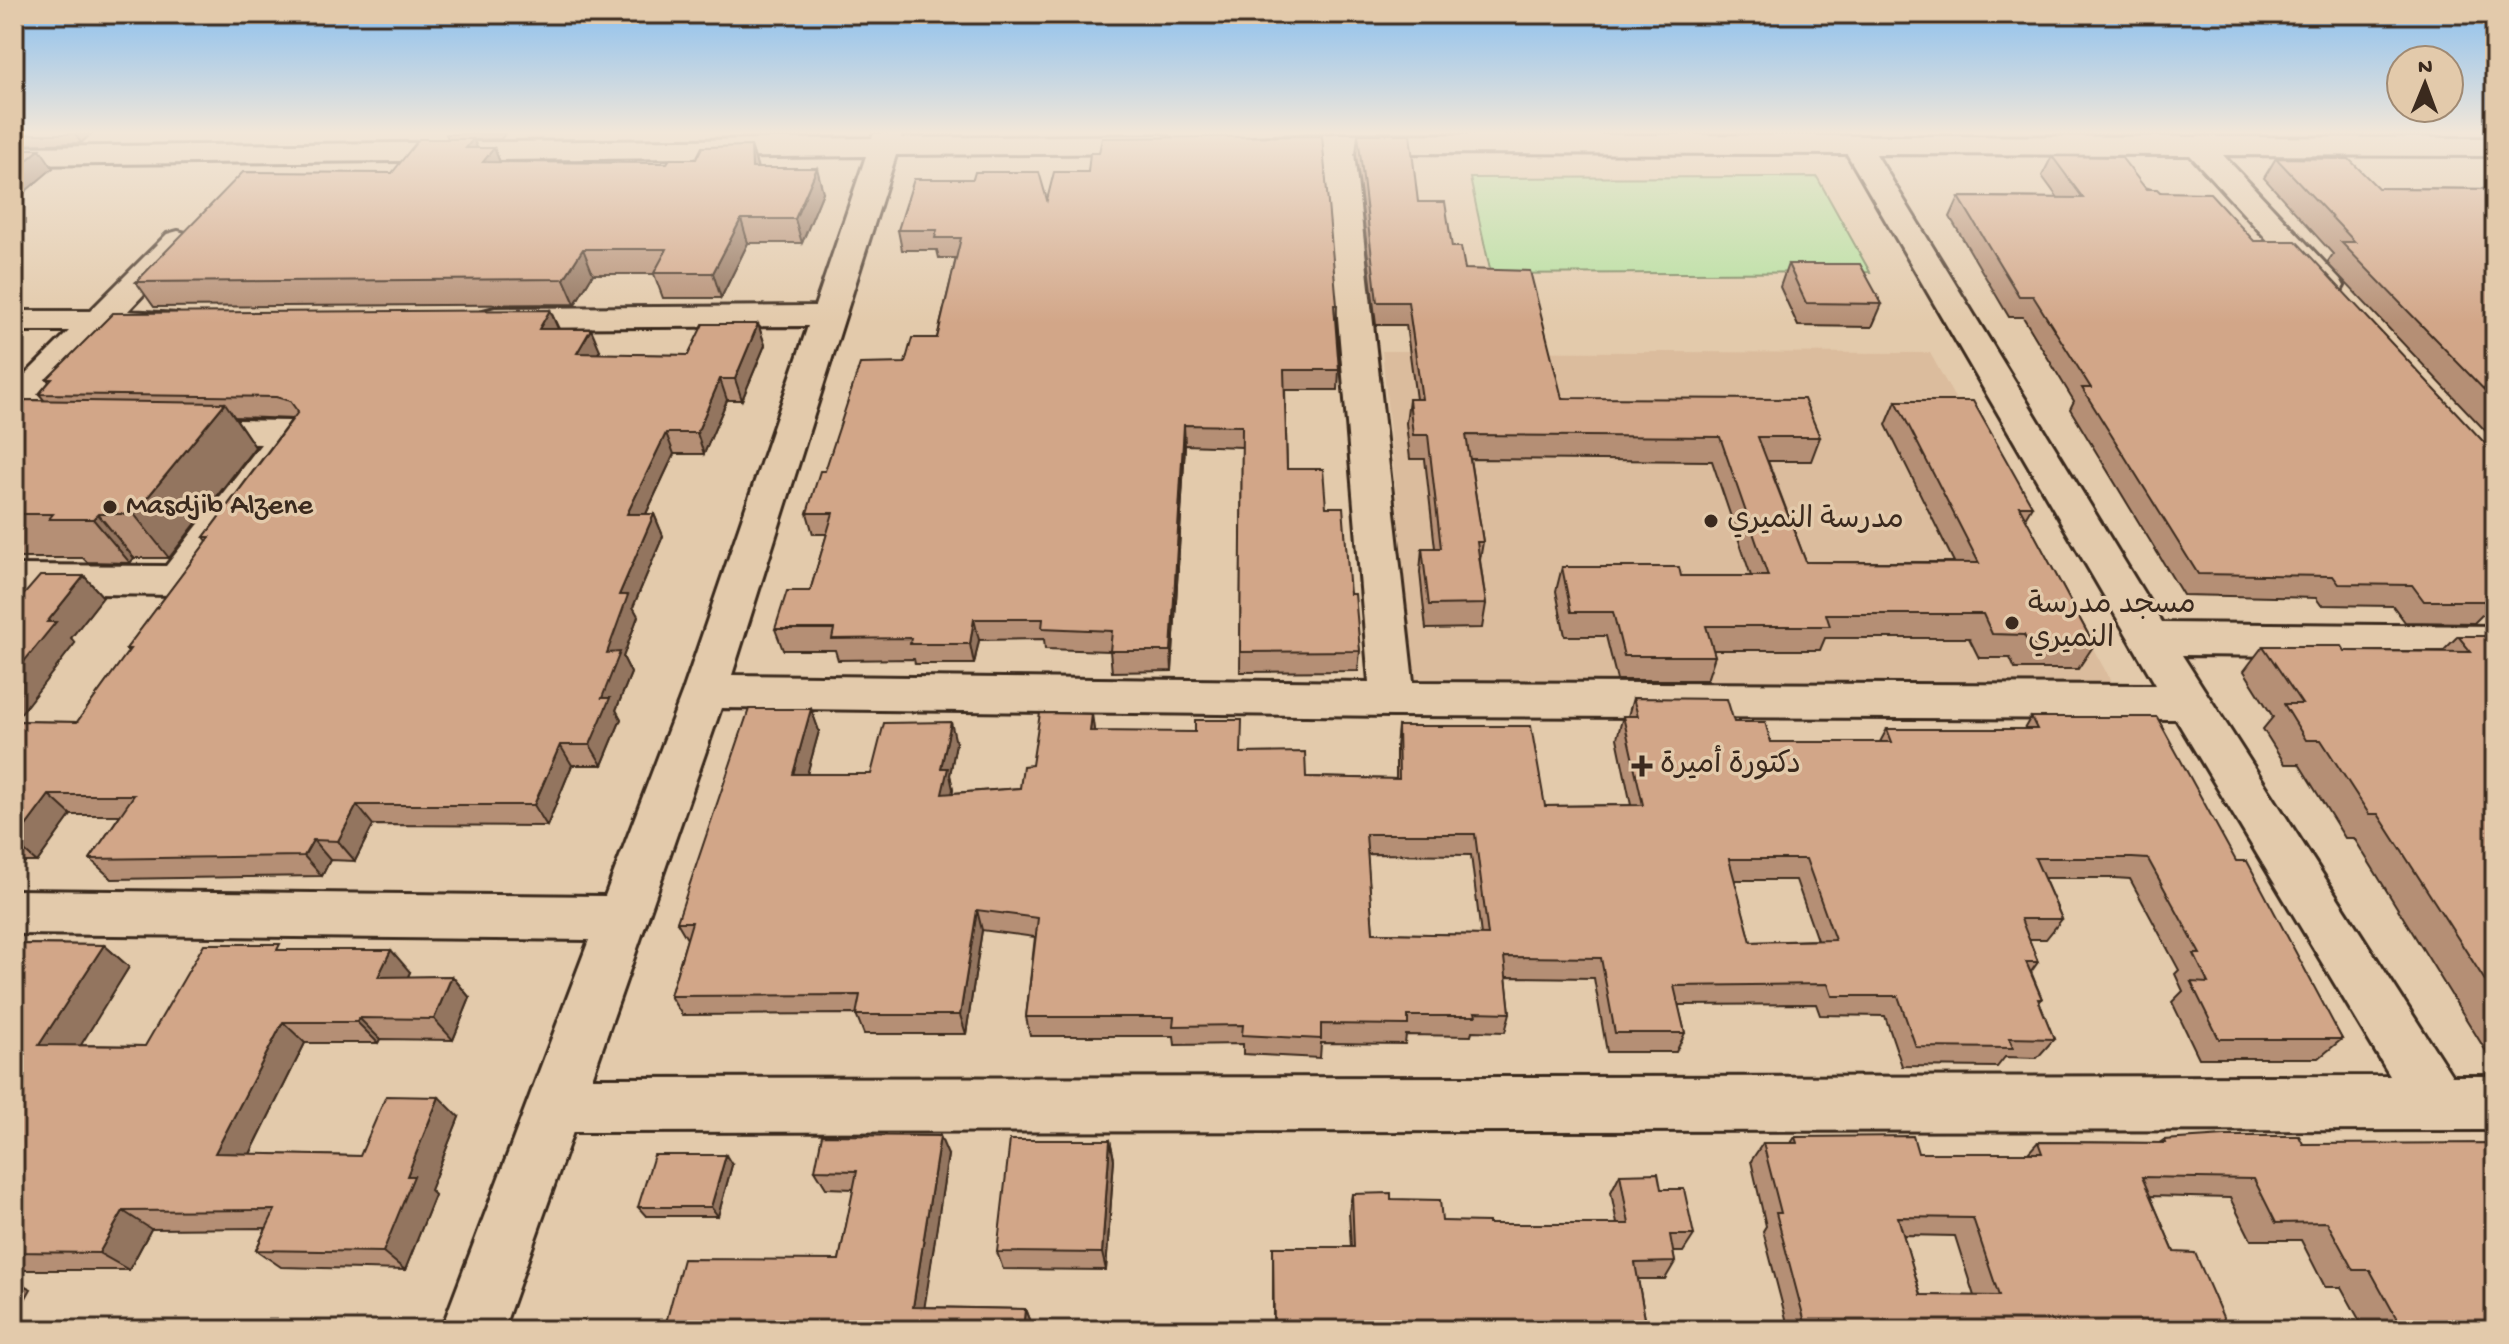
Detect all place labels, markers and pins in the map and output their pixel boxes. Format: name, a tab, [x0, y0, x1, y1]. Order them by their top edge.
place label: Masdjib Alzene	[126, 490, 314, 525]
marker: Masdjib Alzene	[101, 498, 119, 516]
place label: مدرسة النميري	[1727, 504, 1904, 539]
marker: مدرسة النميري	[1702, 512, 1720, 530]
place label: مسجد مدرسة النميري	[2028, 589, 2196, 658]
marker: مسجد مدرسة النميري	[2003, 614, 2021, 632]
place label: دكتورة أميرة	[1660, 745, 1801, 784]
marker: دكتورة أميرة	[1631, 755, 1653, 777]

